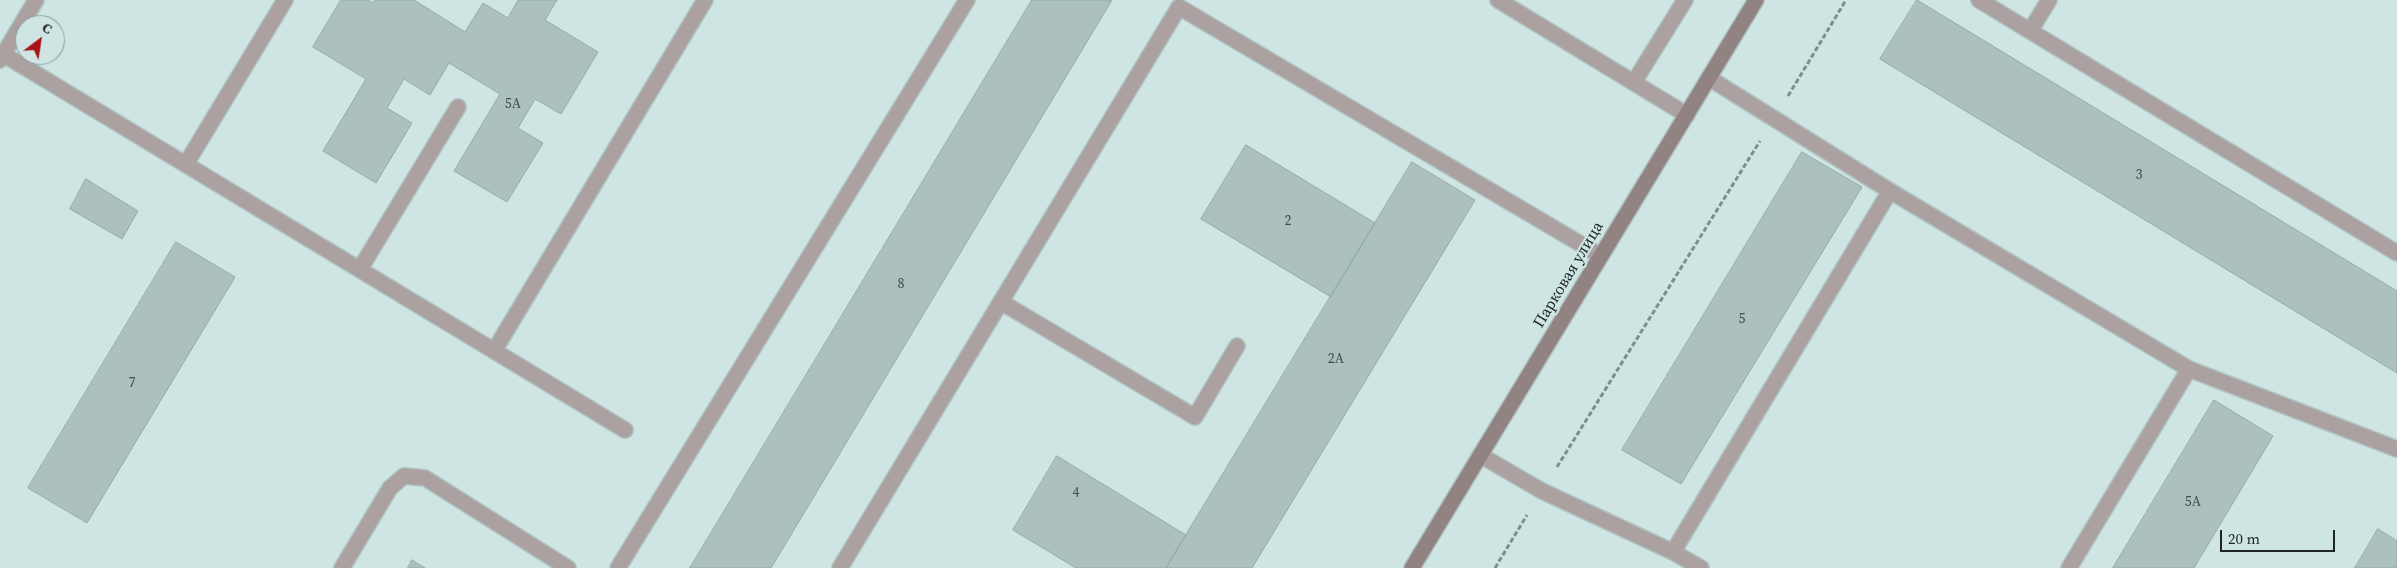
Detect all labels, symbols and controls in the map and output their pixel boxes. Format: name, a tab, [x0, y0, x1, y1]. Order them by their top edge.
north arrow	[15, 15, 65, 65]
text: С	[38, 17, 56, 39]
house number: 5А	[505, 96, 521, 112]
house number: 3	[2136, 167, 2142, 183]
house number: 2	[1285, 213, 1291, 229]
street label: Парковая улица	[1530, 219, 1608, 331]
house number: 8	[898, 276, 904, 292]
house number: 5	[1739, 311, 1745, 327]
house number: 2А	[1328, 351, 1344, 367]
house number: 7	[129, 375, 135, 391]
house number: 4	[1073, 485, 1079, 501]
house number: 5А	[2185, 494, 2201, 510]
scale bar	[2222, 520, 2337, 552]
text: 20 m	[2228, 528, 2260, 549]

